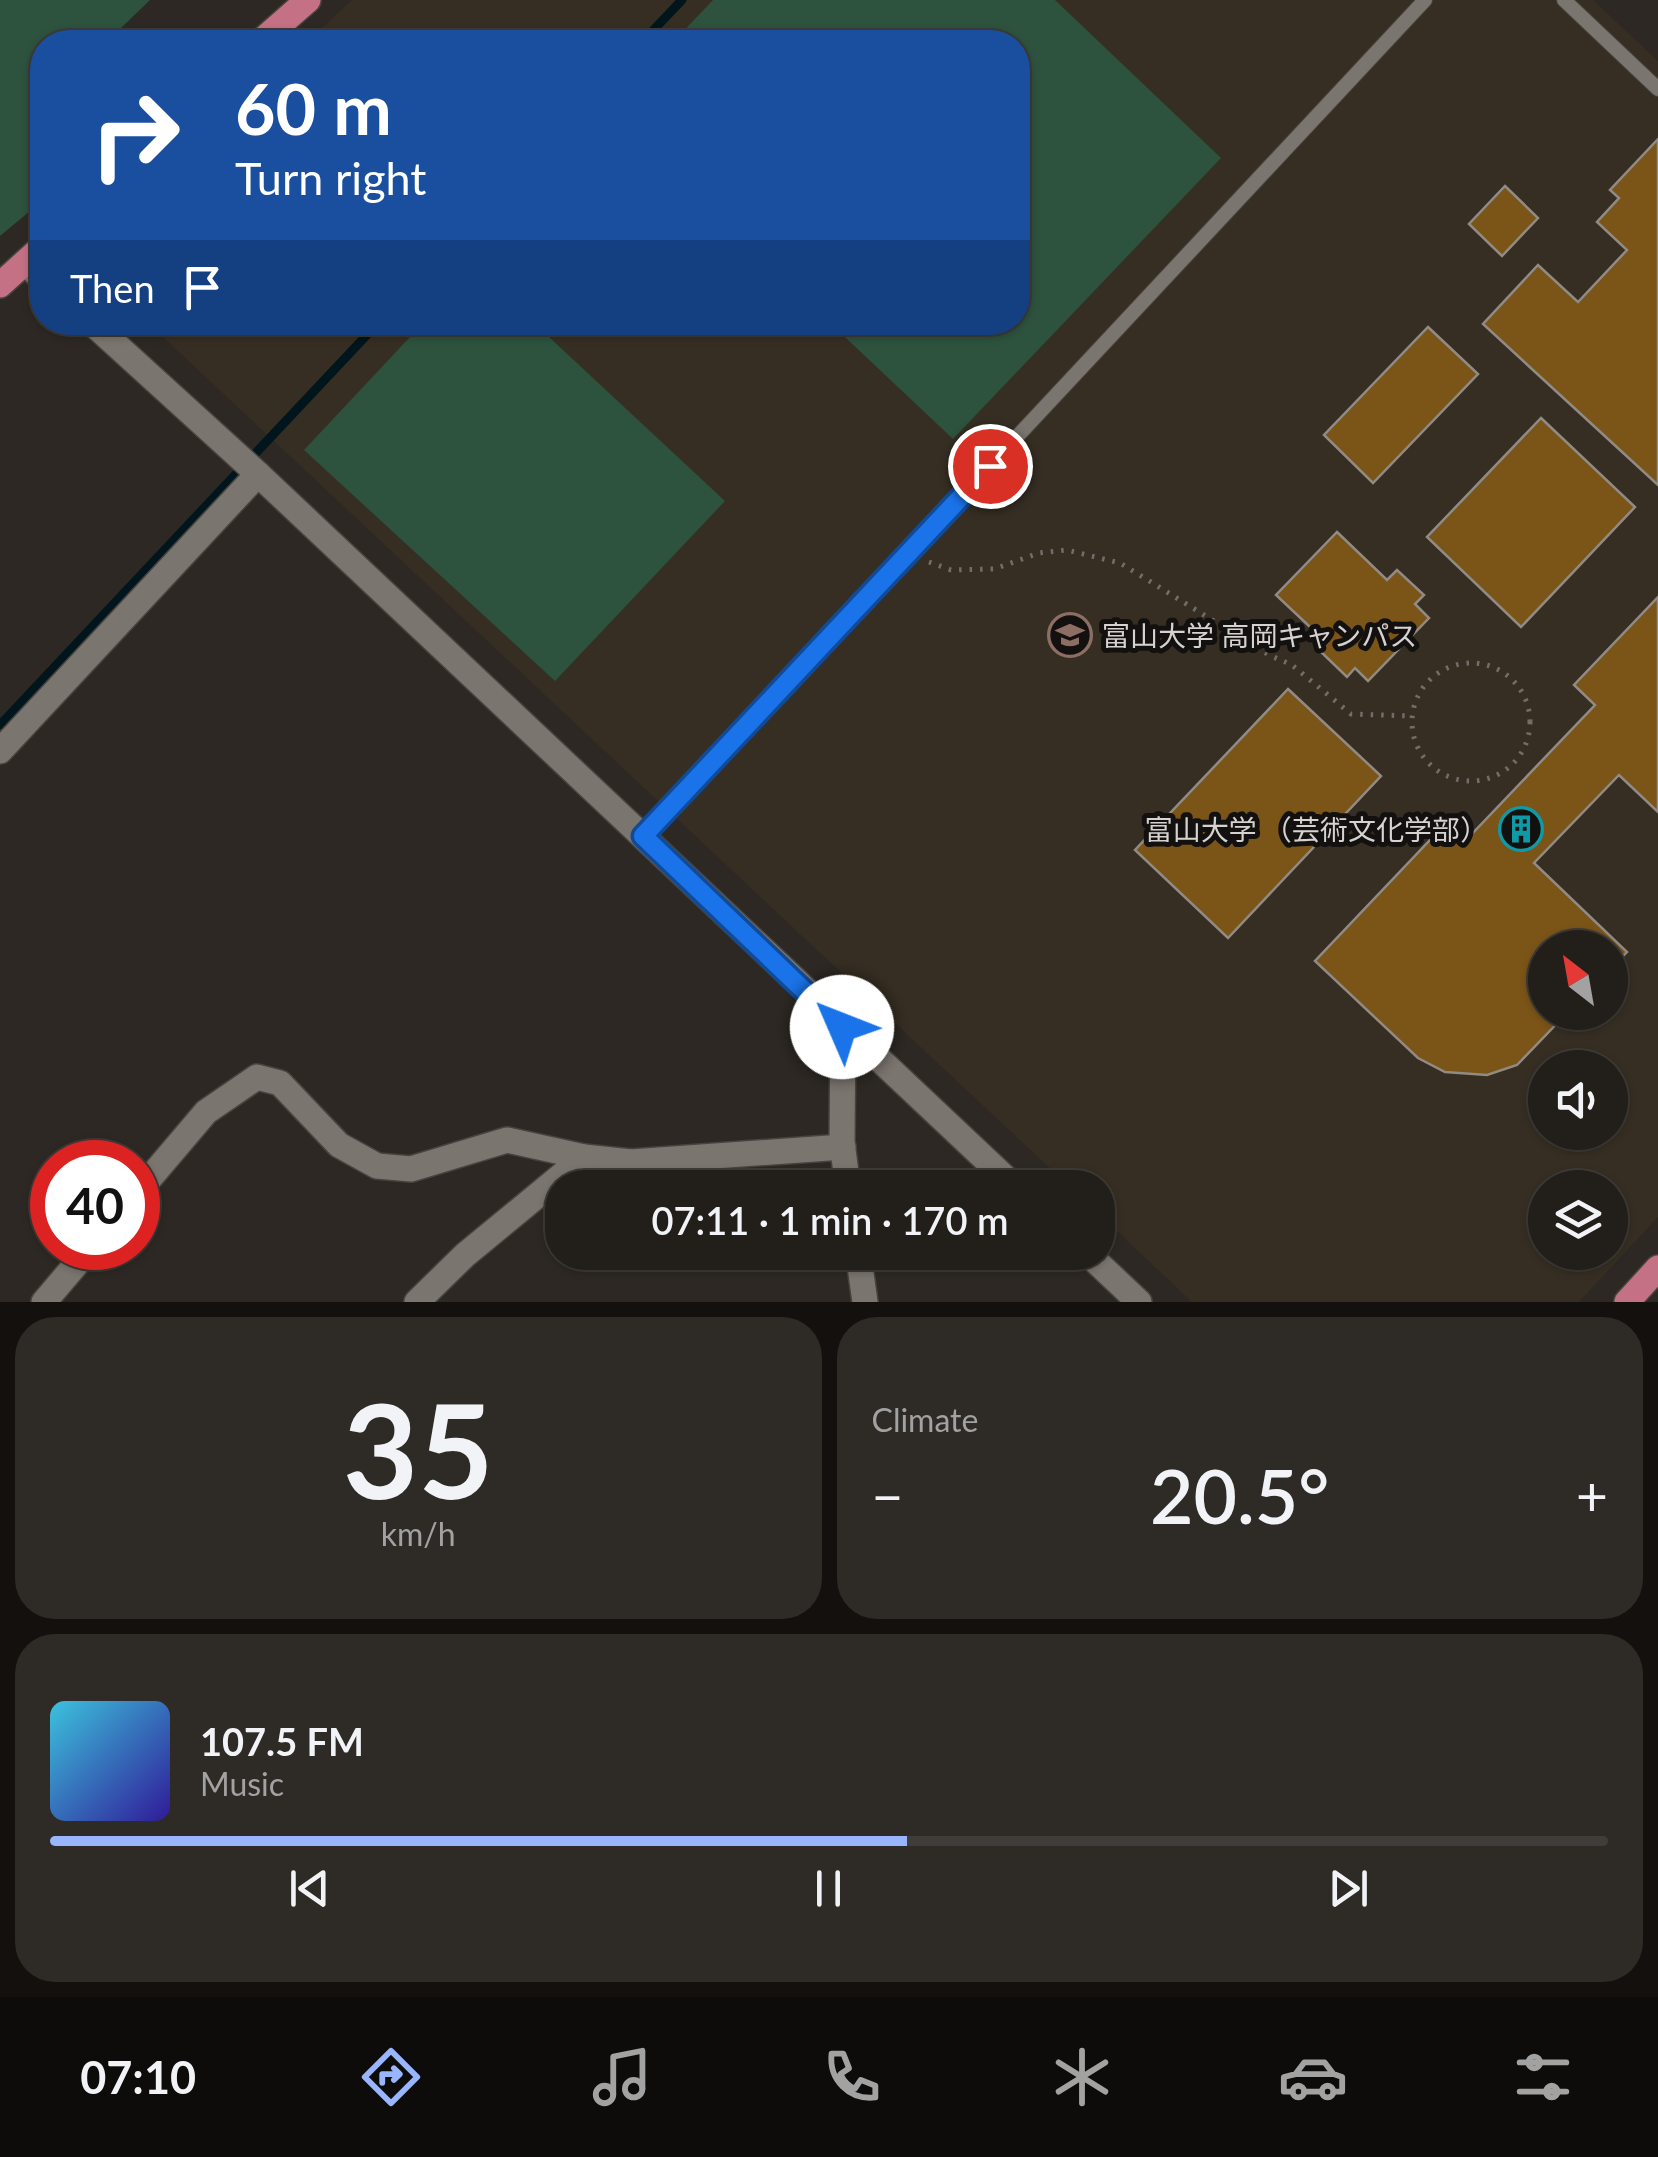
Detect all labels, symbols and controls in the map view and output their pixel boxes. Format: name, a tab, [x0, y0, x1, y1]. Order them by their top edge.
text: 60 m	[235, 66, 392, 150]
icon: right	[70, 70, 200, 200]
text: Turn right	[235, 151, 426, 205]
icon: arrive	[175, 260, 230, 315]
text: Then	[70, 265, 155, 311]
pin	[948, 424, 1033, 509]
icon: arrive	[963, 439, 1018, 494]
school or university icon: 富山大学 高岡キャンパス	[1047, 612, 1093, 658]
place label: 富山大学 高岡キャンパス	[1102, 618, 1417, 652]
building icon: 富山大学 （芸術文化学部）	[1498, 806, 1544, 852]
place label: 富山大学 （芸術文化学部）	[1145, 812, 1488, 846]
north arrow	[1528, 930, 1628, 1030]
map controls	[1528, 930, 1628, 1270]
position arrow	[790, 975, 894, 1079]
button: sound	[1528, 1050, 1628, 1150]
speed limit sign: 40	[30, 1140, 160, 1270]
button: layers	[1528, 1170, 1628, 1270]
text: 07:11 · 1 min · 170 m	[652, 1197, 1008, 1243]
text: 35	[343, 1371, 494, 1527]
text: Climate	[872, 1400, 978, 1439]
text: 20.5°	[1150, 1450, 1329, 1540]
text: −	[872, 1462, 903, 1528]
text: +	[1576, 1462, 1608, 1528]
text: km/h	[381, 1514, 456, 1553]
text: 107.5 FM	[200, 1718, 364, 1764]
text: Music	[200, 1764, 284, 1803]
icon: previous	[282, 1861, 337, 1916]
icon: pause	[801, 1861, 856, 1916]
icon: next	[1321, 1861, 1376, 1916]
icon: directions	[356, 2042, 426, 2112]
icon: music	[587, 2042, 657, 2112]
icon: phone	[817, 2042, 887, 2112]
icon: climate	[1047, 2042, 1117, 2112]
icon: car	[1278, 2042, 1348, 2112]
icon: filters	[1508, 2042, 1578, 2112]
text: 07:10	[80, 2050, 196, 2104]

